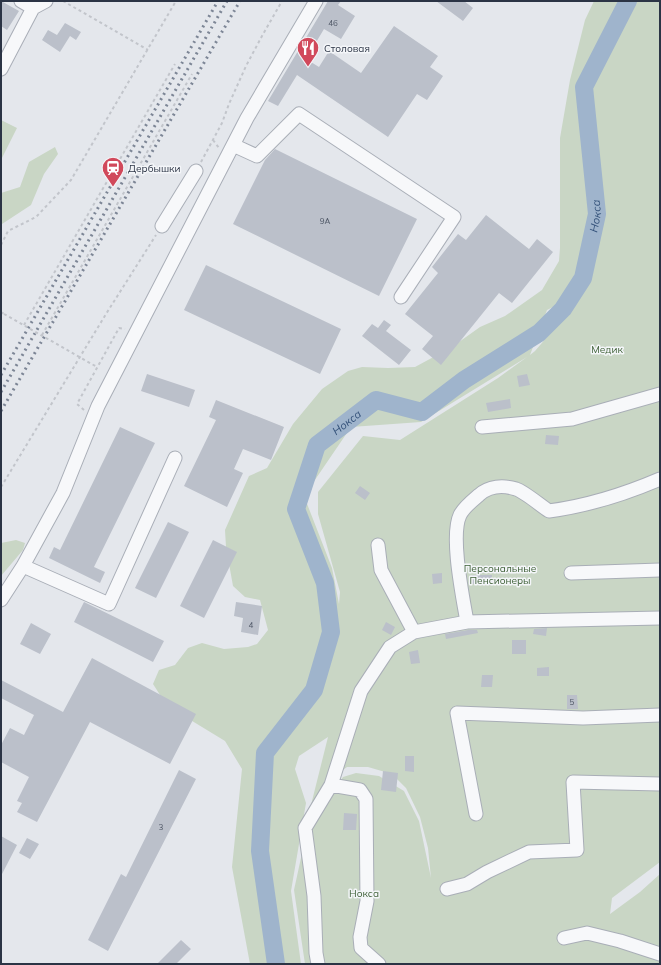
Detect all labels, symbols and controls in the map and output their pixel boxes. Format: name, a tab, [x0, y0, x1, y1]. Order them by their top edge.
house number: 46	[328, 18, 338, 28]
restaurant icon: Столовая	[295, 35, 321, 68]
place label: Столовая	[324, 42, 370, 55]
station icon: Дербышки	[100, 155, 126, 188]
place label: Дербышки	[128, 162, 180, 175]
water label: Нокса	[586, 199, 605, 234]
house number: 9А	[320, 216, 330, 226]
park label: Медик	[591, 343, 623, 356]
water label: Нокса	[329, 407, 364, 438]
park label: Персональные Пенсионеры	[464, 562, 537, 587]
house number: 4	[249, 620, 254, 630]
house number: 5	[570, 697, 575, 707]
house number: 3	[159, 822, 164, 832]
park label: Нокса	[349, 887, 379, 900]

